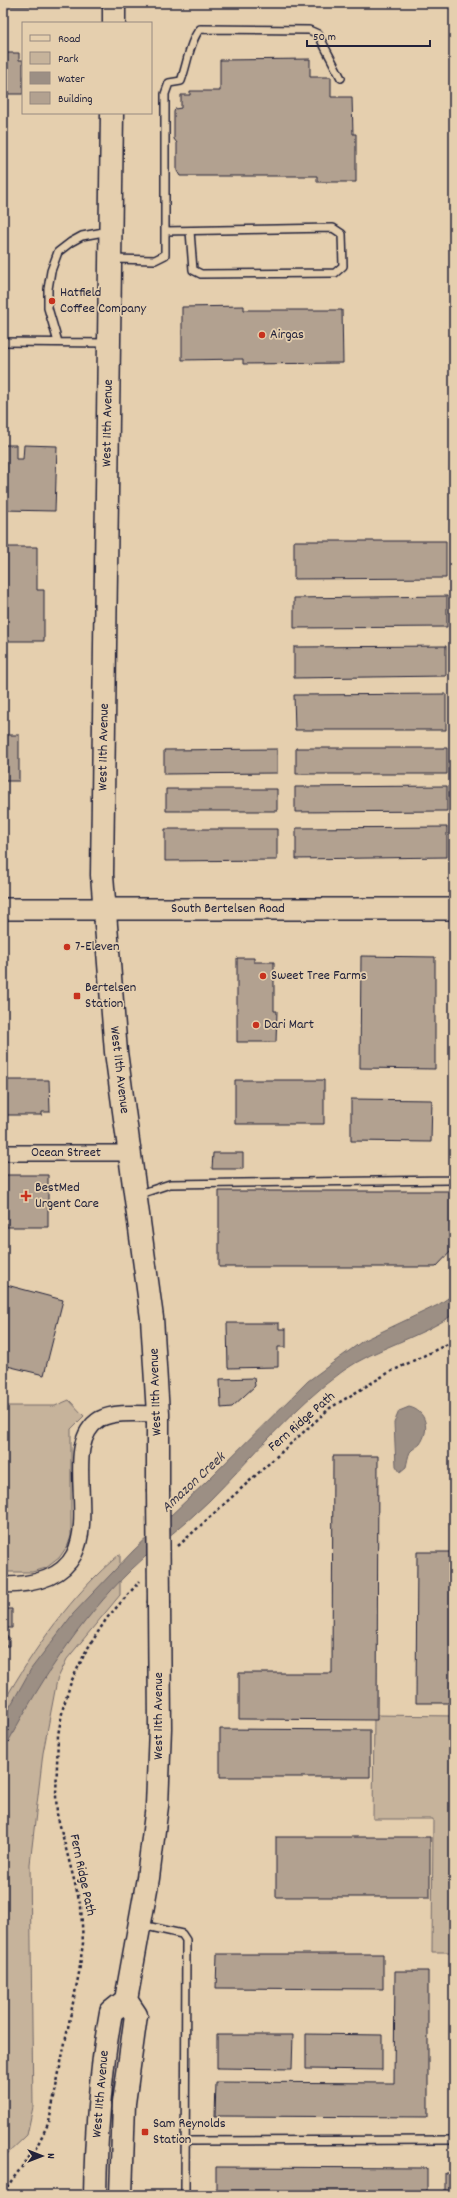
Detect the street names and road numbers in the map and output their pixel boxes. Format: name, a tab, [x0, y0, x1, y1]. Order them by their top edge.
street label: West 11th Avenue	[97, 379, 119, 467]
street label: West 11th Avenue	[93, 703, 115, 791]
street label: South Bertelsen Road	[171, 899, 285, 919]
street label: West 11th Avenue	[104, 1025, 134, 1115]
street label: Ocean Street	[31, 1143, 101, 1163]
street label: West 11th Avenue	[144, 1348, 168, 1436]
street label: Fern Ridge Path	[264, 1387, 340, 1457]
street label: West 11th Avenue	[149, 1672, 169, 1760]
street label: Fern Ridge Path	[64, 1832, 100, 1918]
street label: West 11th Avenue	[87, 2049, 115, 2139]

